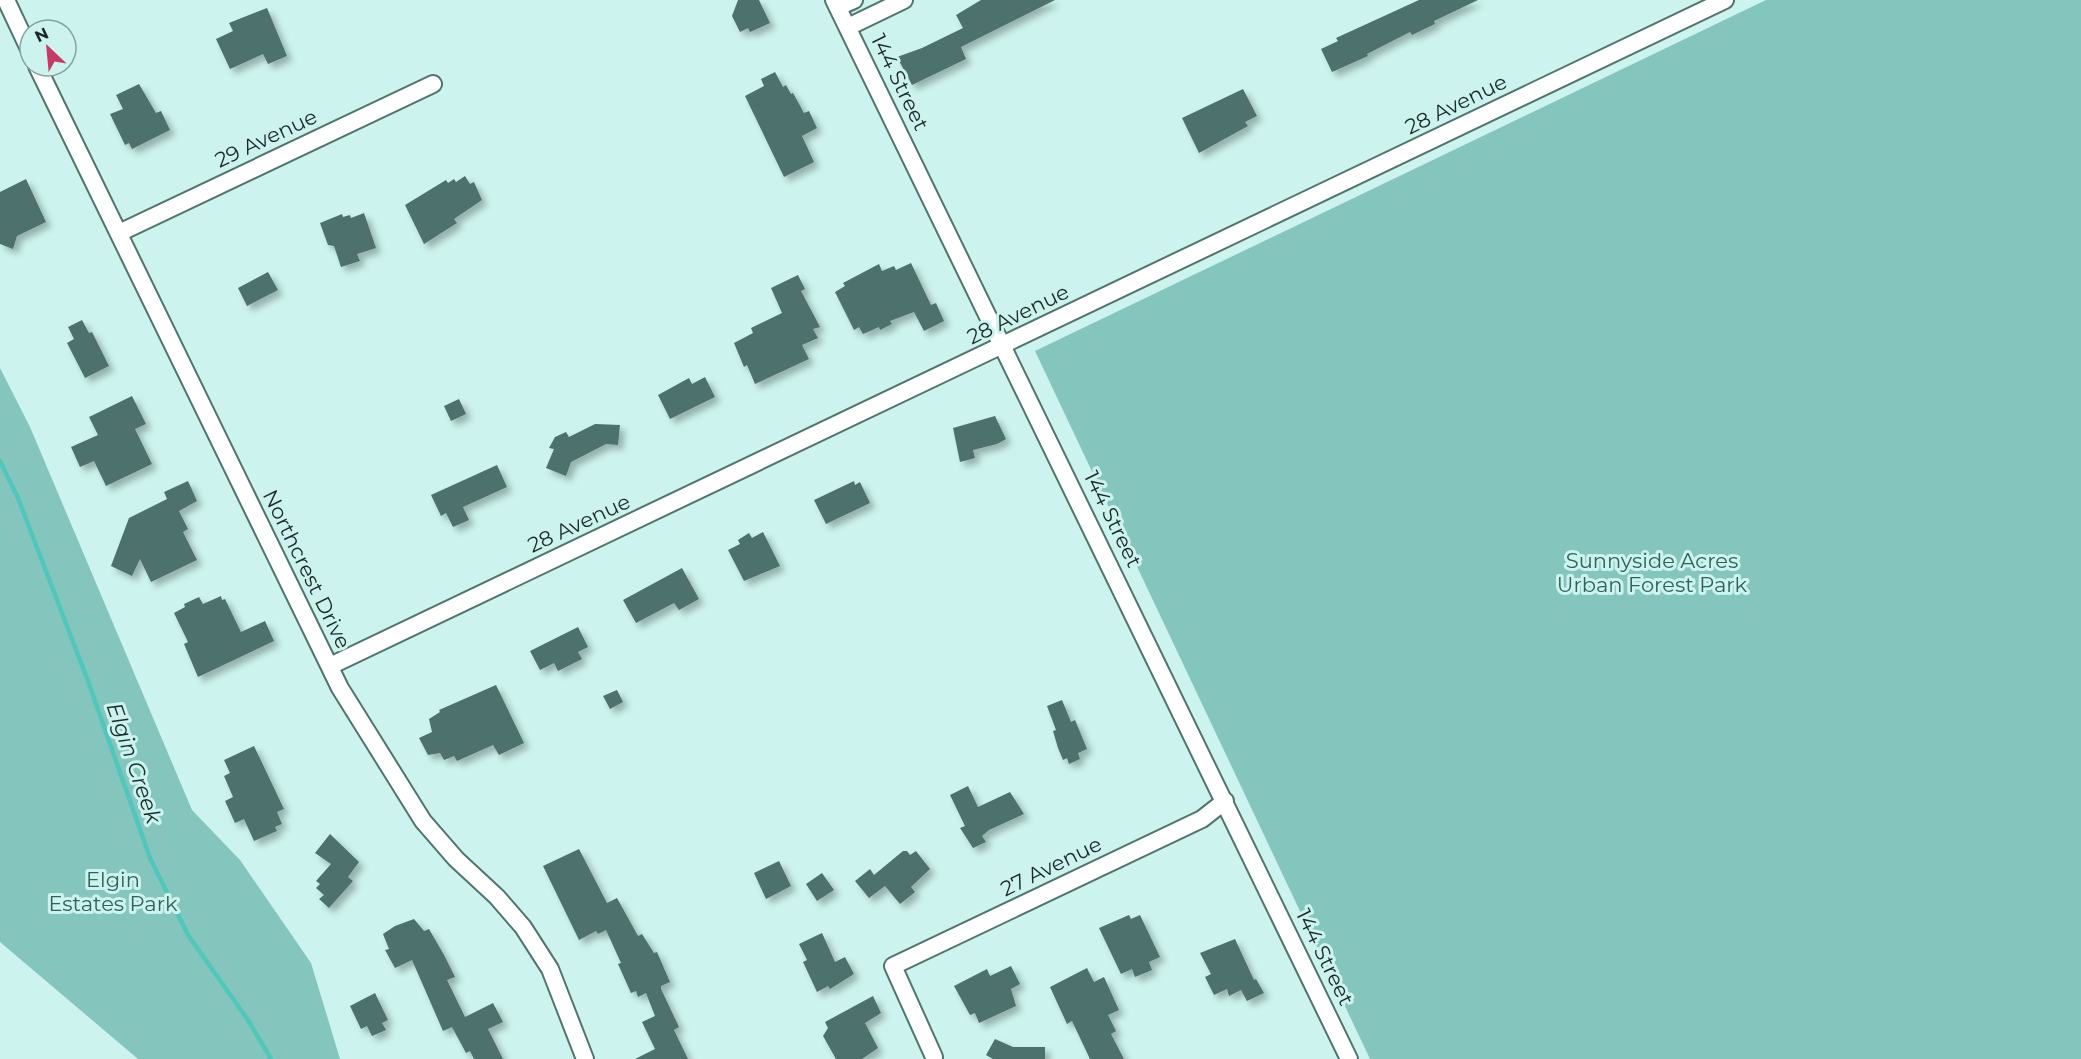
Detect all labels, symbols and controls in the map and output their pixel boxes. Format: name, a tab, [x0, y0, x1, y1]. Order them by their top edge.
north arrow	[18, 18, 78, 78]
text: N	[32, 24, 52, 46]
street label: 144 Street	[866, 30, 934, 134]
street label: 28 Avenue	[1401, 69, 1511, 139]
street label: 29 Avenue	[211, 104, 321, 172]
street label: 28 Avenue	[963, 279, 1073, 349]
street label: 144 Street	[1079, 467, 1147, 571]
street label: Northcrest Drive	[258, 485, 356, 653]
street label: 28 Avenue	[524, 488, 634, 558]
park label: Sunnyside Acres Urban Forest Park	[1557, 548, 1748, 597]
water label: Elgin Creek	[101, 699, 168, 828]
street label: 27 Avenue	[997, 831, 1105, 901]
park label: Elgin Estates Park	[48, 867, 178, 916]
street label: 144 Street	[1291, 905, 1359, 1009]

